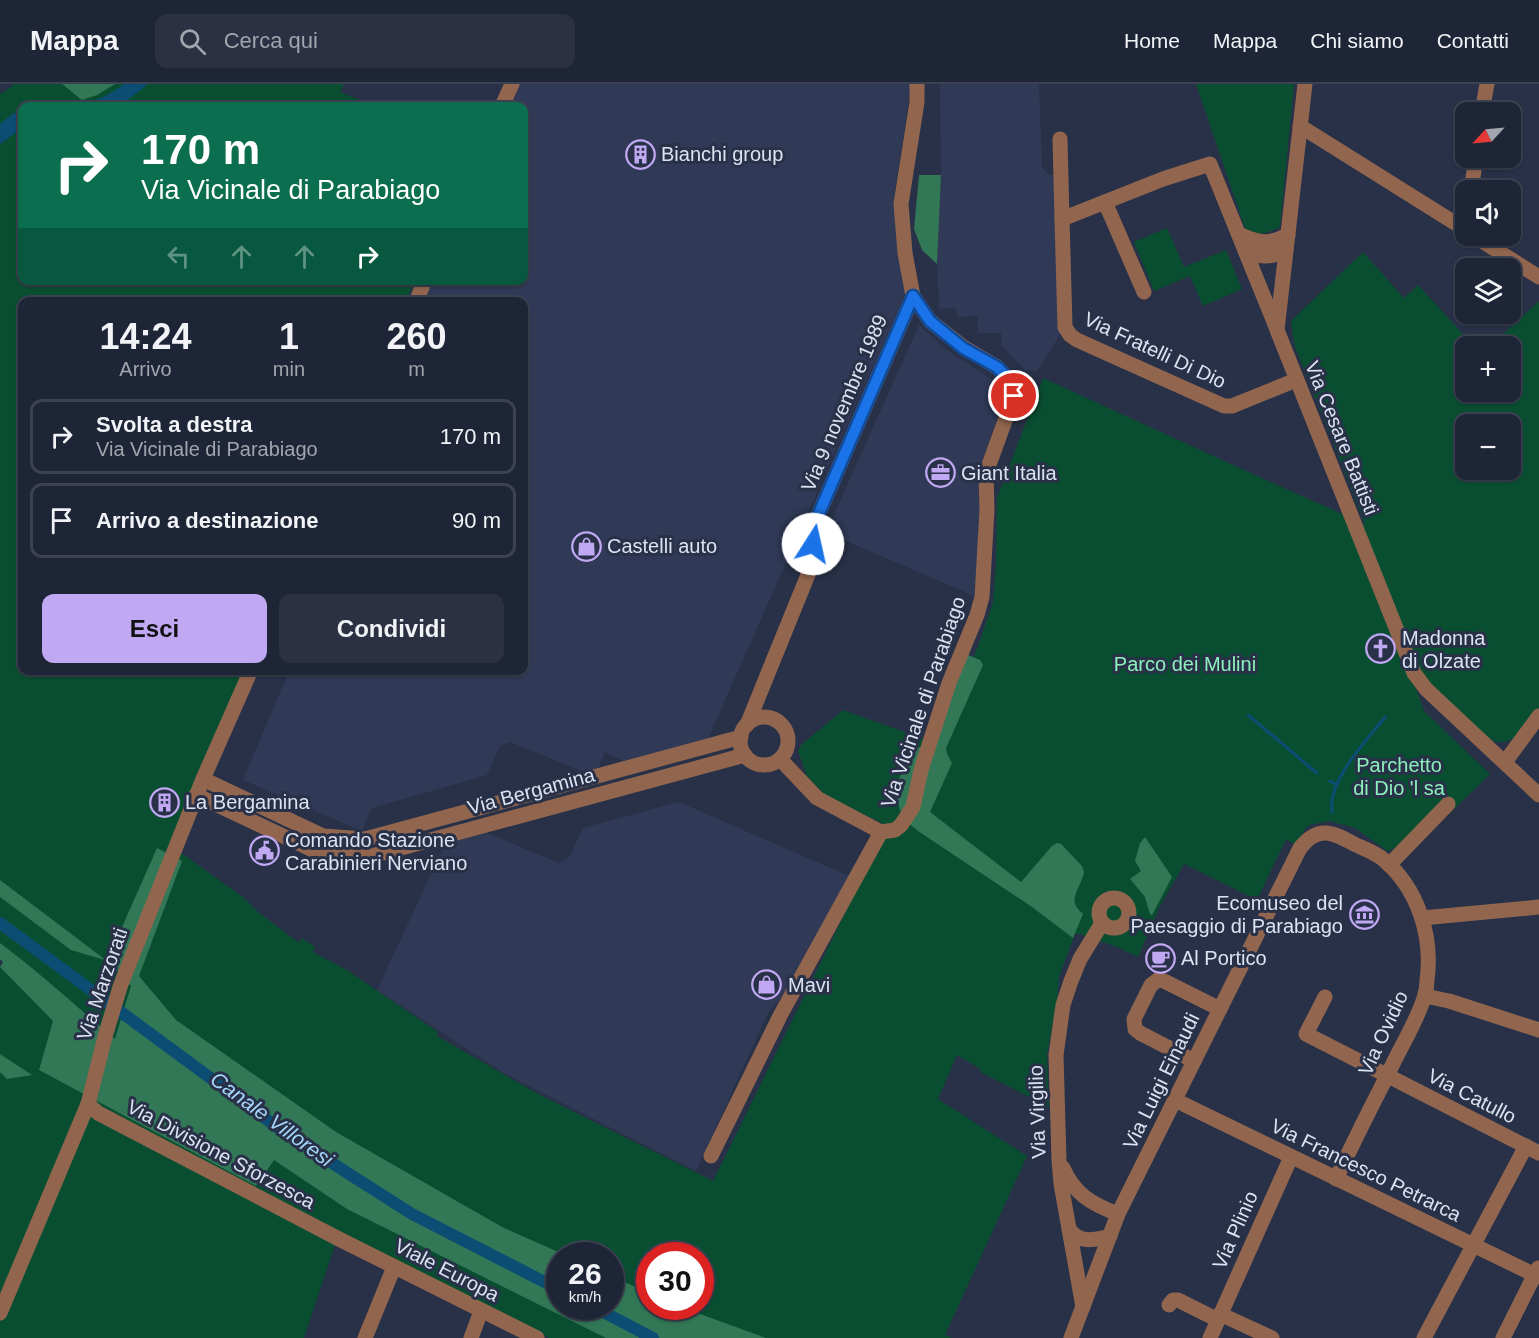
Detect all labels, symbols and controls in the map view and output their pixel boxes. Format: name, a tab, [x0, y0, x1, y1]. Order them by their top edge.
search box	[155, 14, 575, 68]
text: Mappa	[30, 25, 119, 56]
icon: search	[176, 25, 209, 58]
text: Cerca qui	[224, 28, 318, 53]
text: Home	[1124, 29, 1180, 52]
text: Mappa	[1213, 29, 1277, 52]
text: Chi siamo	[1310, 29, 1404, 52]
text: Contatti	[1437, 29, 1509, 52]
north arrow	[1455, 102, 1521, 168]
map controls	[1455, 102, 1521, 480]
icon: right	[42, 126, 120, 204]
text: 170 m	[141, 126, 260, 173]
building icon: Bianchi group	[624, 138, 656, 170]
place label: Bianchi group	[661, 143, 783, 165]
text: Via Vicinale di Parabiago	[141, 175, 440, 205]
button: sound	[1455, 180, 1521, 246]
icon: left	[162, 240, 195, 273]
icon: ahead	[225, 240, 258, 273]
icon: ahead	[288, 240, 321, 273]
icon: right	[351, 240, 384, 273]
button: layers	[1455, 258, 1521, 324]
street label: Via Fratelli Di Dio	[1081, 307, 1229, 393]
street label: Via 9 novembre 1989	[797, 311, 891, 495]
text: 14:24	[99, 316, 191, 357]
text: 1	[279, 316, 299, 357]
text: 260	[386, 316, 447, 357]
button: +	[1455, 336, 1521, 402]
text: Arrivo	[119, 358, 172, 380]
text: min	[273, 358, 305, 380]
text: m	[408, 358, 425, 380]
street label: Via Cesare Battisti	[1301, 358, 1383, 518]
pin	[988, 370, 1039, 421]
icon: arrive	[997, 379, 1030, 412]
text: Svolta a destra	[96, 412, 253, 437]
button: −	[1455, 414, 1521, 480]
icon: right	[45, 420, 78, 453]
text: 170 m	[440, 424, 501, 449]
text: Via Vicinale di Parabiago	[96, 438, 318, 460]
office icon: Giant Italia	[924, 457, 956, 489]
place label: Giant Italia	[961, 462, 1057, 484]
icon: arrive	[45, 504, 78, 537]
text: Arrivo a destinazione	[96, 508, 319, 533]
text: 90 m	[452, 508, 501, 533]
position arrow	[781, 512, 845, 576]
shop icon: Castelli auto	[570, 530, 602, 562]
place label: Castelli auto	[607, 535, 717, 557]
button: Esci	[42, 594, 267, 663]
button: Condividi	[279, 594, 504, 663]
street label: Via Vicinale di Parabiago	[877, 594, 969, 810]
place label: Madonna di Olzate	[1402, 627, 1486, 672]
church icon: Madonna di Olzate	[1365, 633, 1397, 665]
park label: Parco dei Mulini	[1114, 653, 1256, 675]
park label: Parchetto di Dio 'l sa	[1353, 754, 1446, 799]
street label: Via Bergamina	[465, 763, 598, 819]
building icon: La Bergamina	[148, 786, 180, 818]
place label: La Bergamina	[185, 791, 310, 813]
place label: Comando Stazione Carabinieri Nerviano	[285, 829, 467, 874]
public building icon: Comando Stazione Carabinieri Nerviano	[248, 835, 280, 867]
place label: Ecomuseo del Paesaggio di Parabiago	[1131, 892, 1343, 937]
museum icon: Ecomuseo del Paesaggio di Parabiago	[1348, 898, 1380, 930]
street label: Via Marzorati	[72, 925, 132, 1043]
cafe icon: Al Portico	[1144, 942, 1176, 974]
place label: Al Portico	[1181, 947, 1267, 969]
shop icon: Mavi	[751, 969, 783, 1001]
place label: Mavi	[788, 974, 830, 996]
street label: Via Ovidio	[1354, 987, 1412, 1079]
street label: Via Luigi Einaudi	[1119, 1009, 1203, 1153]
street label: Via Catullo	[1424, 1064, 1520, 1128]
street label: Via Virgilio	[1024, 1065, 1050, 1159]
water label: Canale Villoresi	[206, 1067, 339, 1172]
street label: Via Divisione Sforzesca	[123, 1095, 320, 1213]
street label: Via Francesco Petrarca	[1267, 1114, 1465, 1226]
street label: Via Plinio	[1208, 1188, 1262, 1272]
street label: Viale Europa	[391, 1234, 504, 1306]
speed limit sign: 30	[636, 1242, 714, 1320]
text: 26	[568, 1257, 602, 1290]
text: km/h	[569, 1288, 601, 1305]

